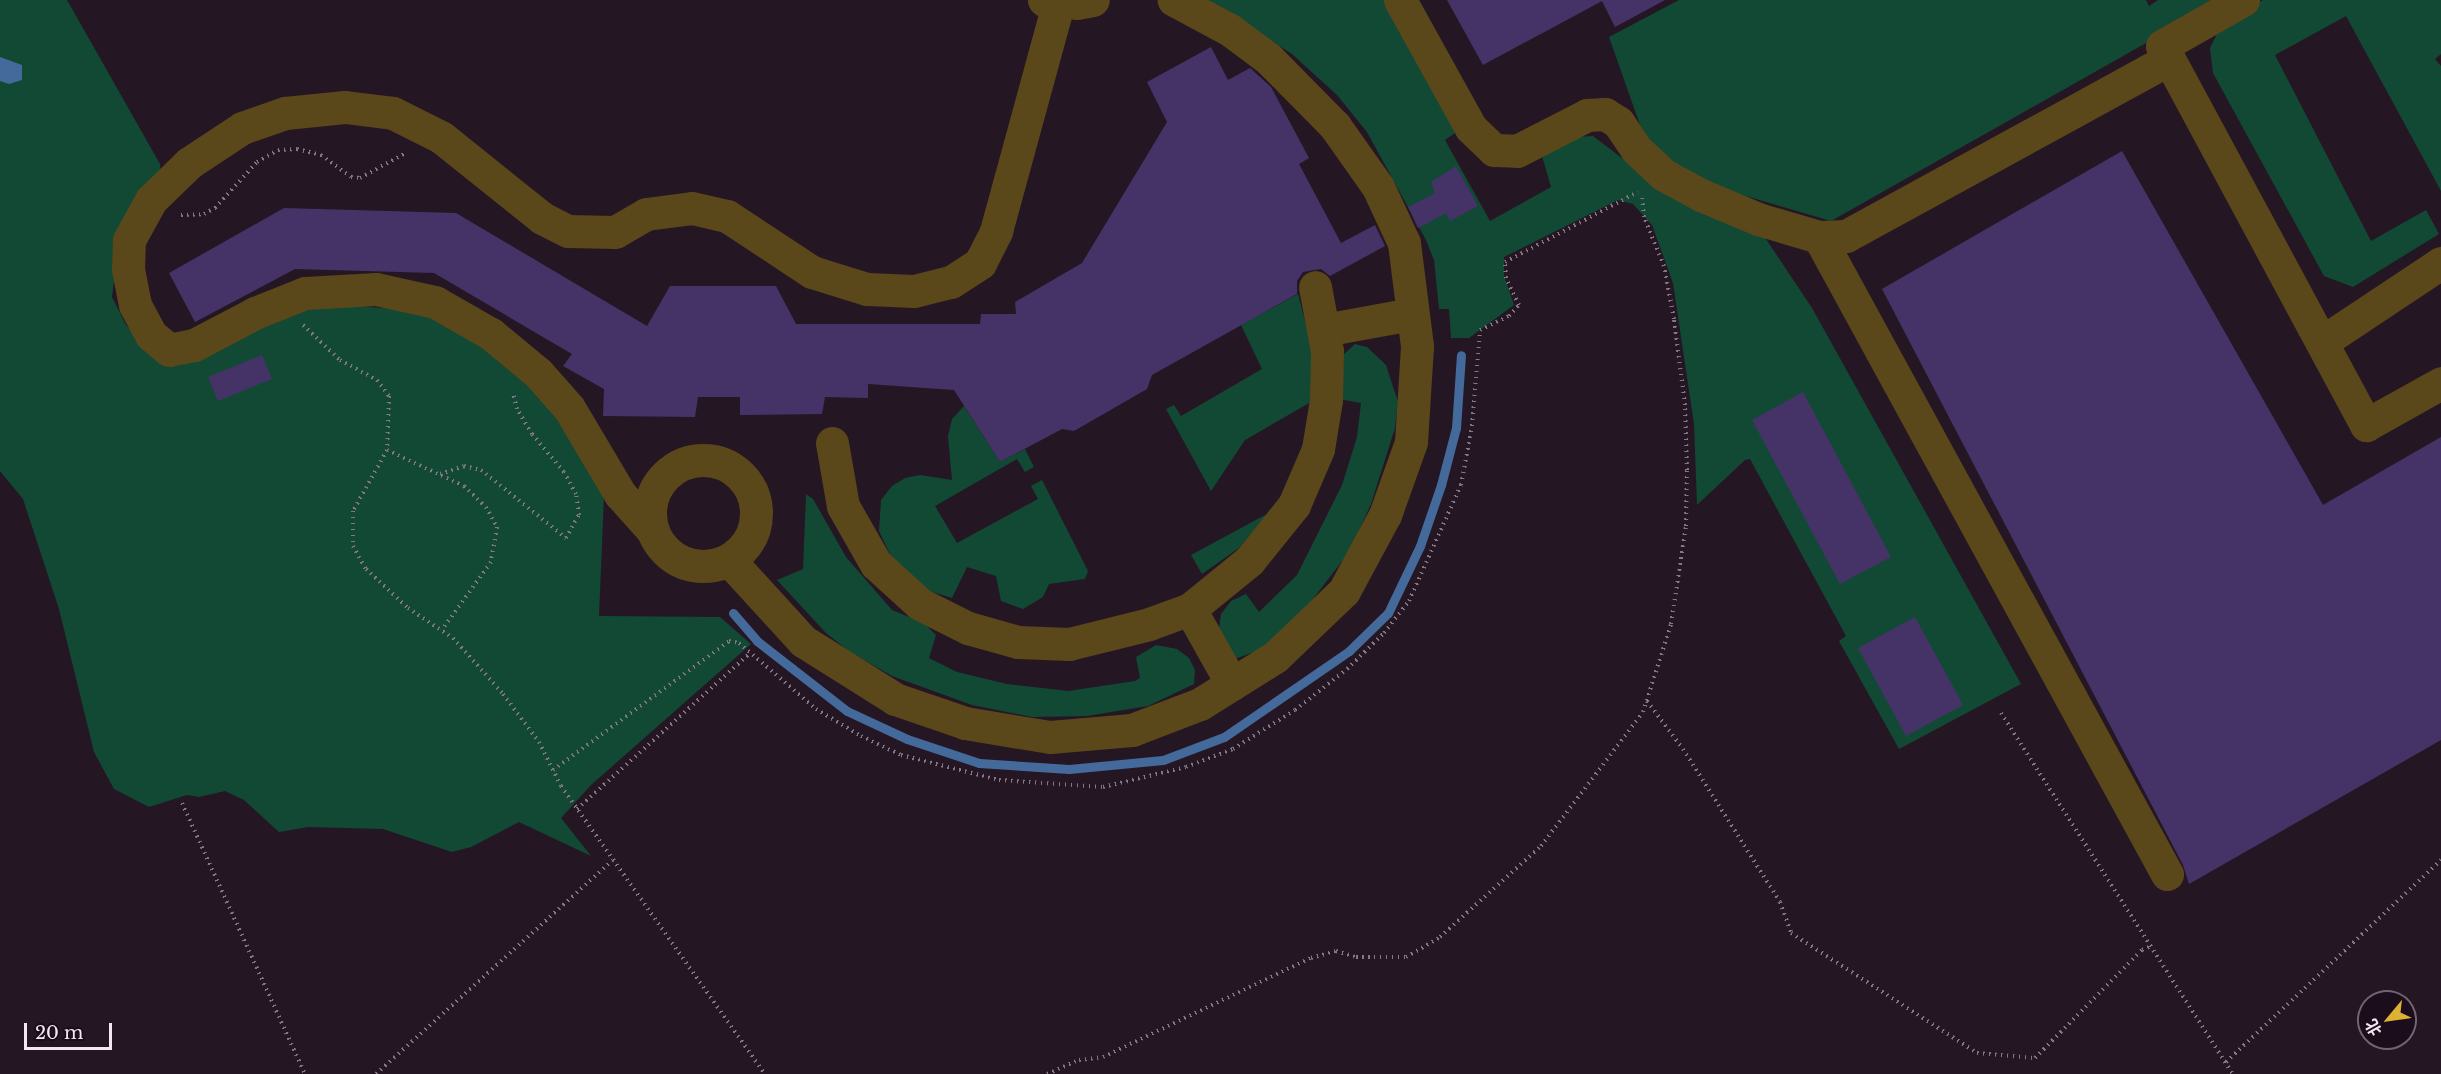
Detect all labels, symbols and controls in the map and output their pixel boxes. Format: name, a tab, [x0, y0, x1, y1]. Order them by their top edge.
north arrow	[2357, 990, 2417, 1050]
scale bar	[27, 1011, 116, 1049]
text: 北	[2360, 1016, 2386, 1040]
text: 20 m	[35, 1022, 83, 1044]

